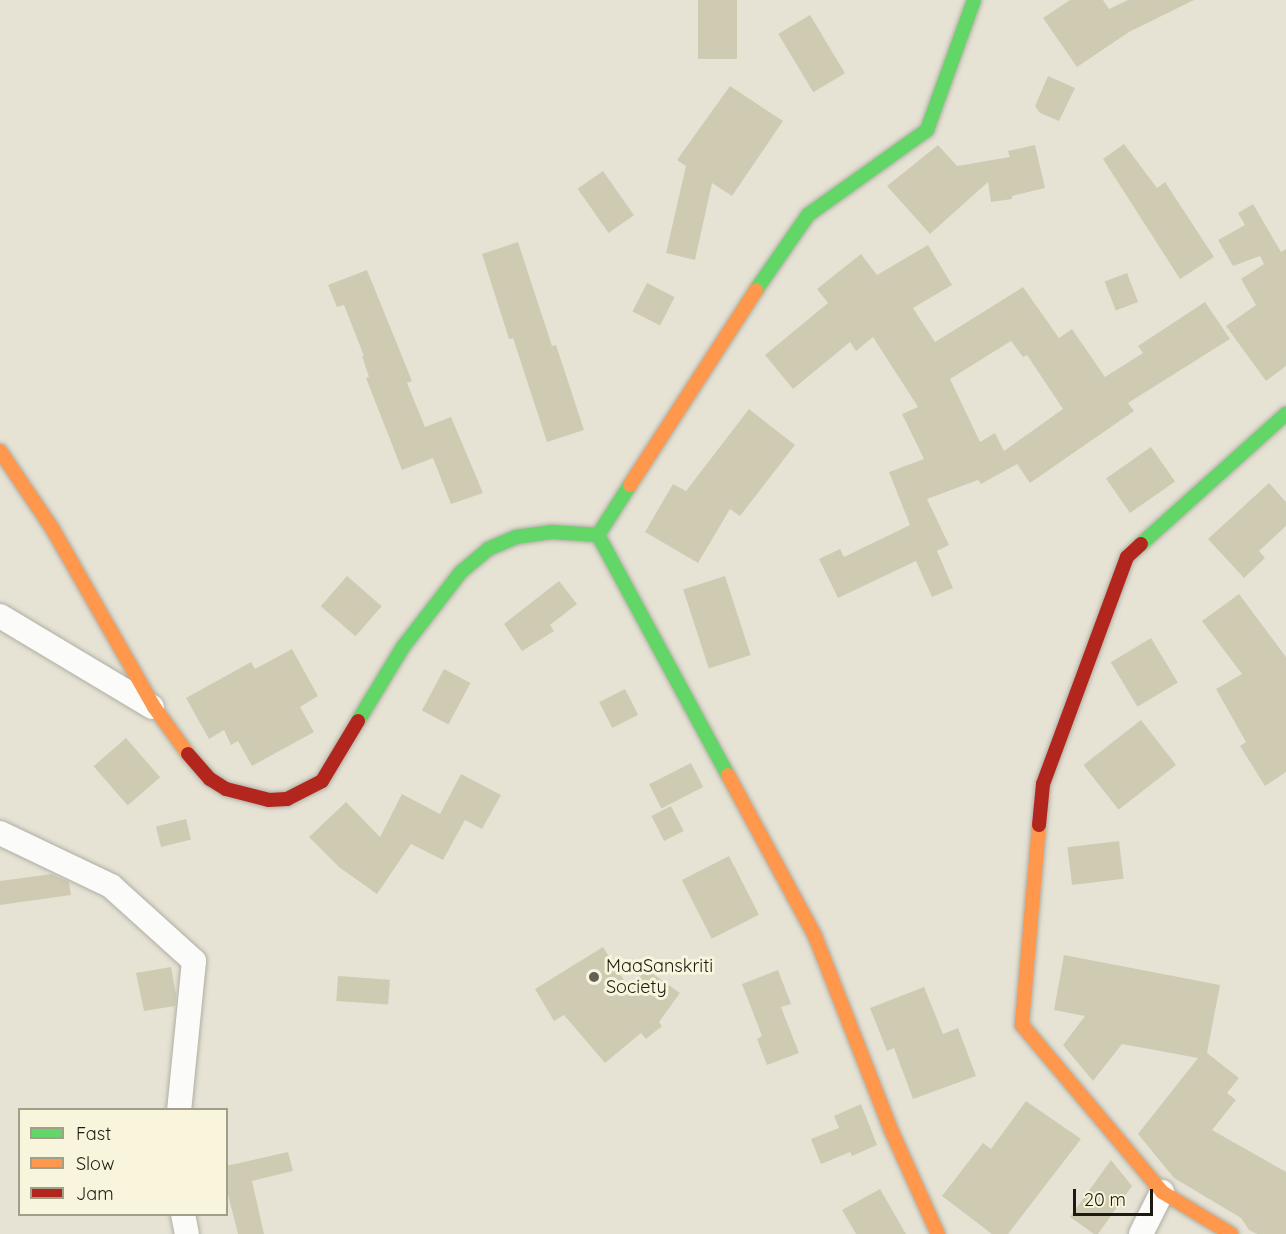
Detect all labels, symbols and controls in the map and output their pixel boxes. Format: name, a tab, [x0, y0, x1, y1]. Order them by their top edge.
place label: MaaSanskriti Society	[606, 956, 713, 998]
marker: MaaSanskriti Society	[587, 970, 601, 984]
legend	[18, 1108, 228, 1216]
text: Fast	[76, 1122, 111, 1145]
text: Slow	[76, 1152, 114, 1175]
scale bar	[1076, 1177, 1156, 1215]
text: Jam	[76, 1182, 114, 1205]
text: 20 m	[1084, 1188, 1126, 1211]

